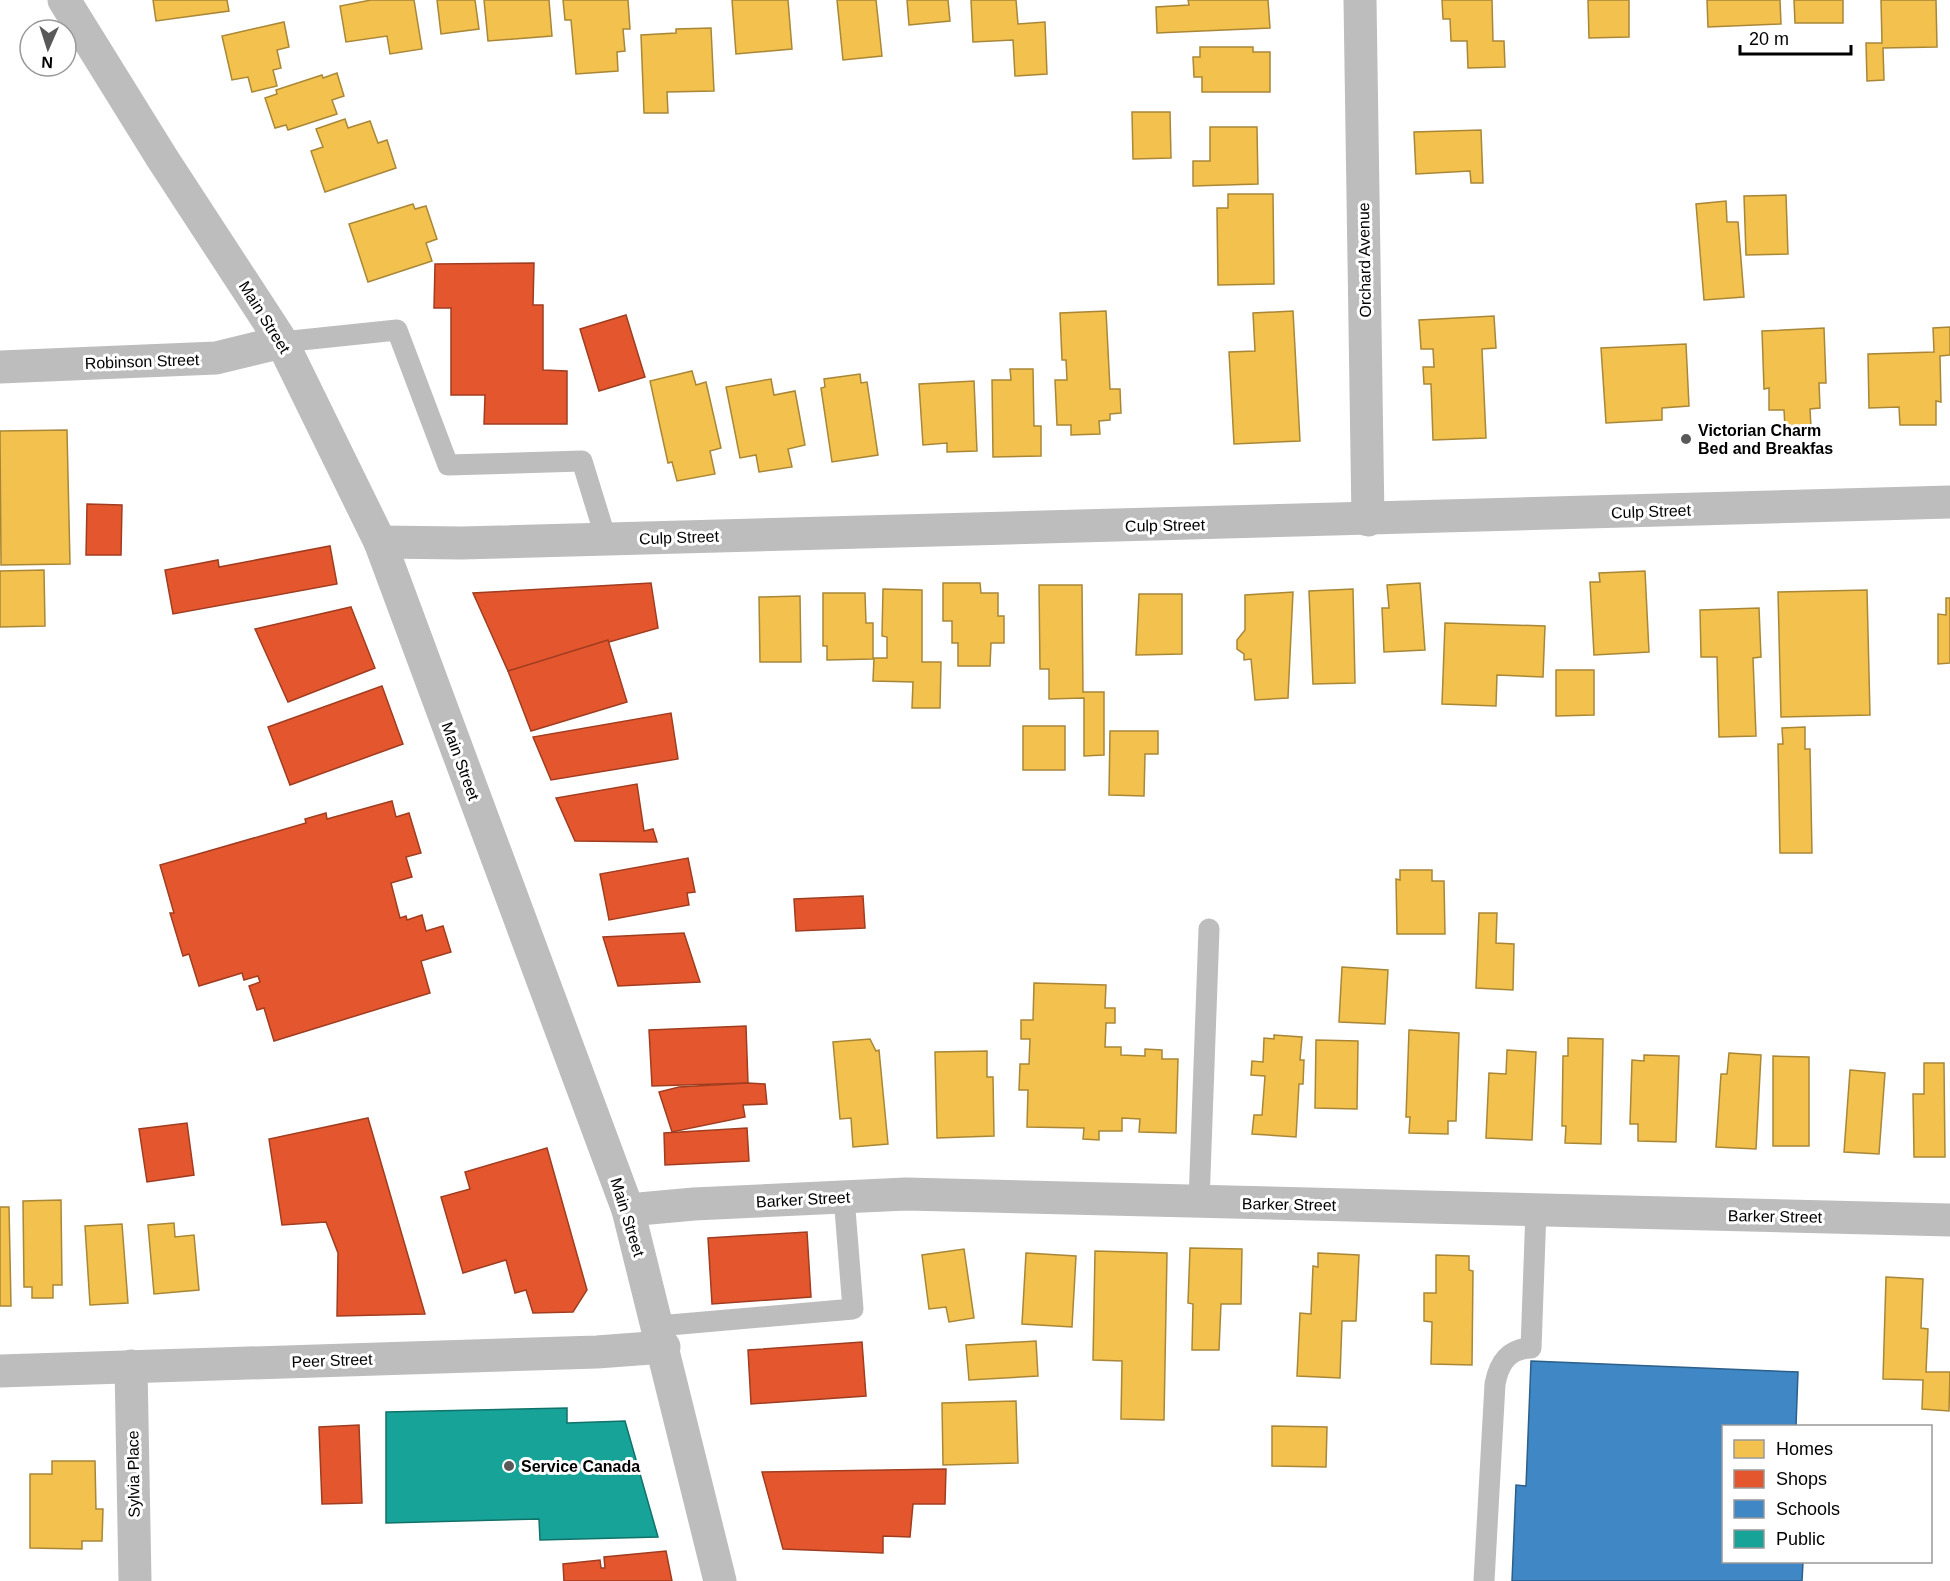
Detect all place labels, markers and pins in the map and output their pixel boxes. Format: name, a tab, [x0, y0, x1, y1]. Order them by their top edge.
place label: Victorian Charm Bed and Breakfas	[1698, 422, 1833, 457]
marker: Victorian Charm Bed and Breakfas	[1679, 432, 1693, 446]
place label: Service Canada	[521, 1458, 640, 1475]
marker: Service Canada	[502, 1459, 516, 1473]

